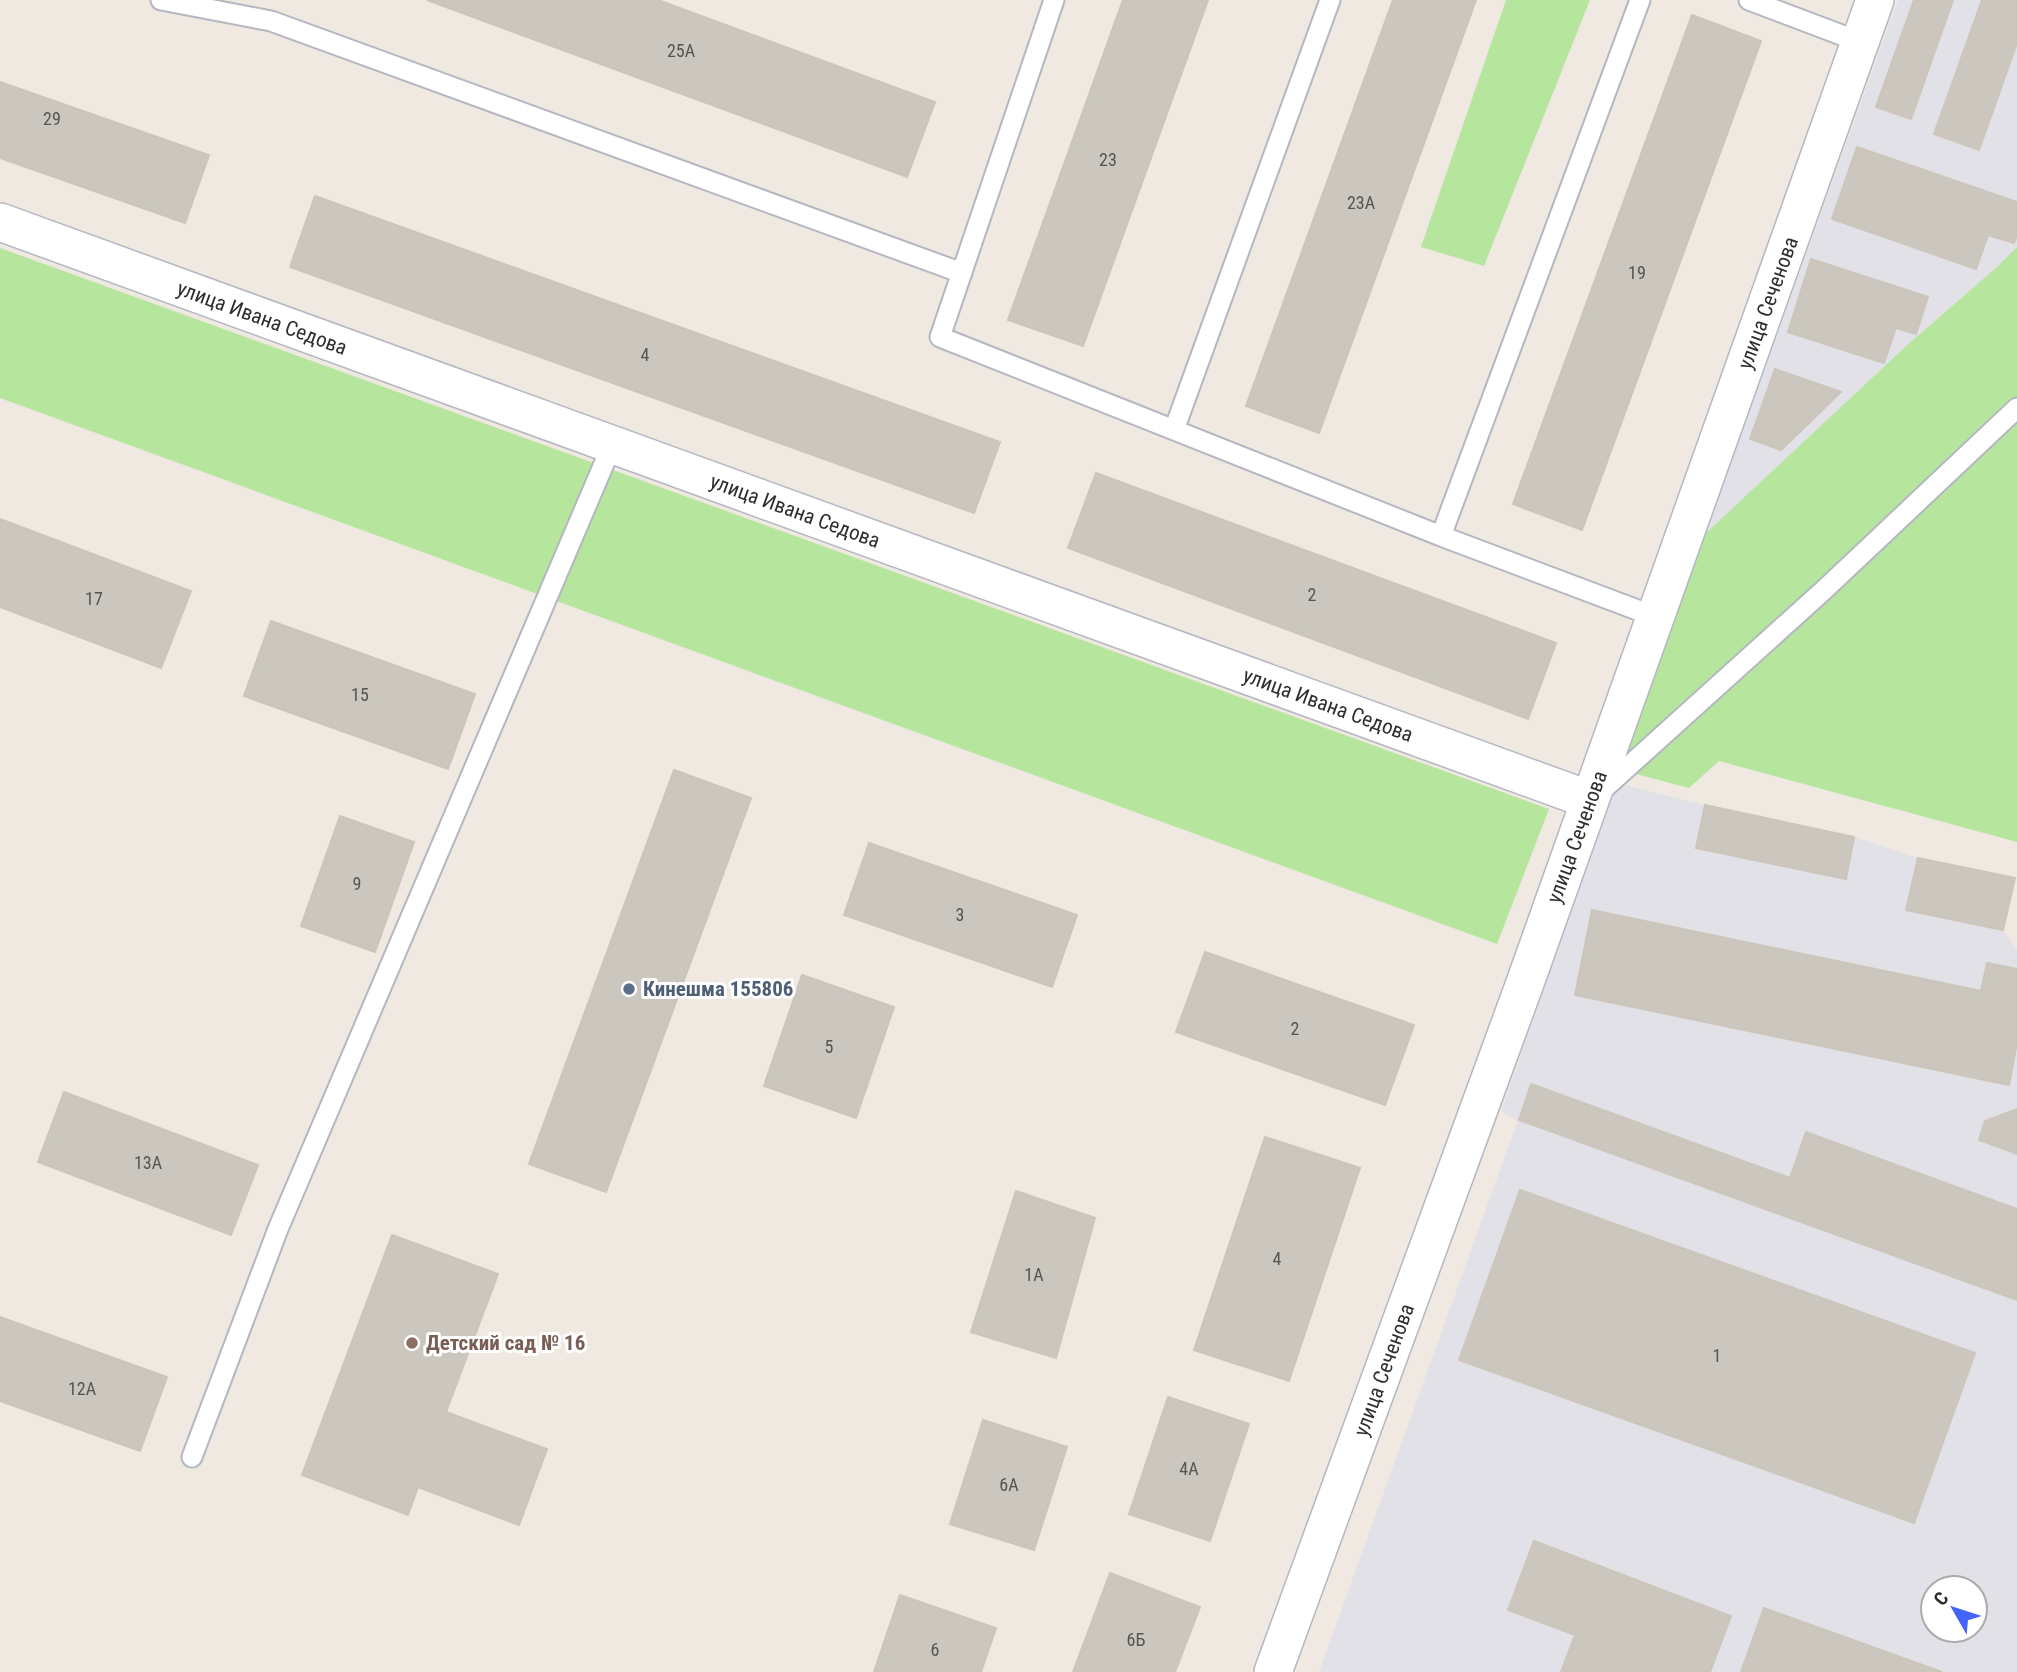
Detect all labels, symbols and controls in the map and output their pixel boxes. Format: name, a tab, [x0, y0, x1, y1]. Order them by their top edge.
house number: 25А	[667, 40, 696, 61]
house number: 29	[43, 108, 61, 129]
house number: 23	[1099, 149, 1117, 170]
house number: 23А	[1347, 192, 1376, 213]
street label: улица Сеченова	[1733, 234, 1803, 372]
house number: 19	[1628, 262, 1646, 283]
street label: улица Ивана Седова	[174, 276, 350, 360]
house number: 4	[641, 344, 650, 365]
street label: улица Ивана Седова	[707, 469, 883, 553]
house number: 2	[1308, 584, 1317, 605]
house number: 17	[85, 588, 103, 609]
street label: улица Ивана Седова	[1240, 663, 1416, 747]
house number: 15	[351, 684, 369, 705]
street label: улица Сеченова	[1542, 768, 1612, 906]
house number: 9	[353, 873, 361, 894]
house number: 3	[956, 904, 964, 925]
place label: Кинешма 155806	[643, 977, 793, 1001]
marker: Кинешма 155806	[621, 981, 637, 997]
house number: 2	[1291, 1018, 1300, 1039]
house number: 5	[825, 1036, 834, 1057]
house number: 13А	[134, 1152, 163, 1173]
house number: 4	[1273, 1248, 1282, 1269]
house number: 1А	[1024, 1264, 1044, 1285]
street label: улица Сеченова	[1349, 1301, 1419, 1439]
place label: Детский сад № 16	[426, 1331, 585, 1355]
marker: Детский сад № 16	[404, 1335, 420, 1351]
house number: 1	[1713, 1345, 1721, 1366]
house number: 12А	[68, 1378, 97, 1399]
house number: 4А	[1179, 1458, 1199, 1479]
house number: 6А	[999, 1474, 1019, 1495]
north arrow	[1919, 1574, 1989, 1644]
text: С	[1929, 1587, 1954, 1610]
house number: 6Б	[1127, 1629, 1145, 1650]
house number: 6	[931, 1639, 939, 1660]

